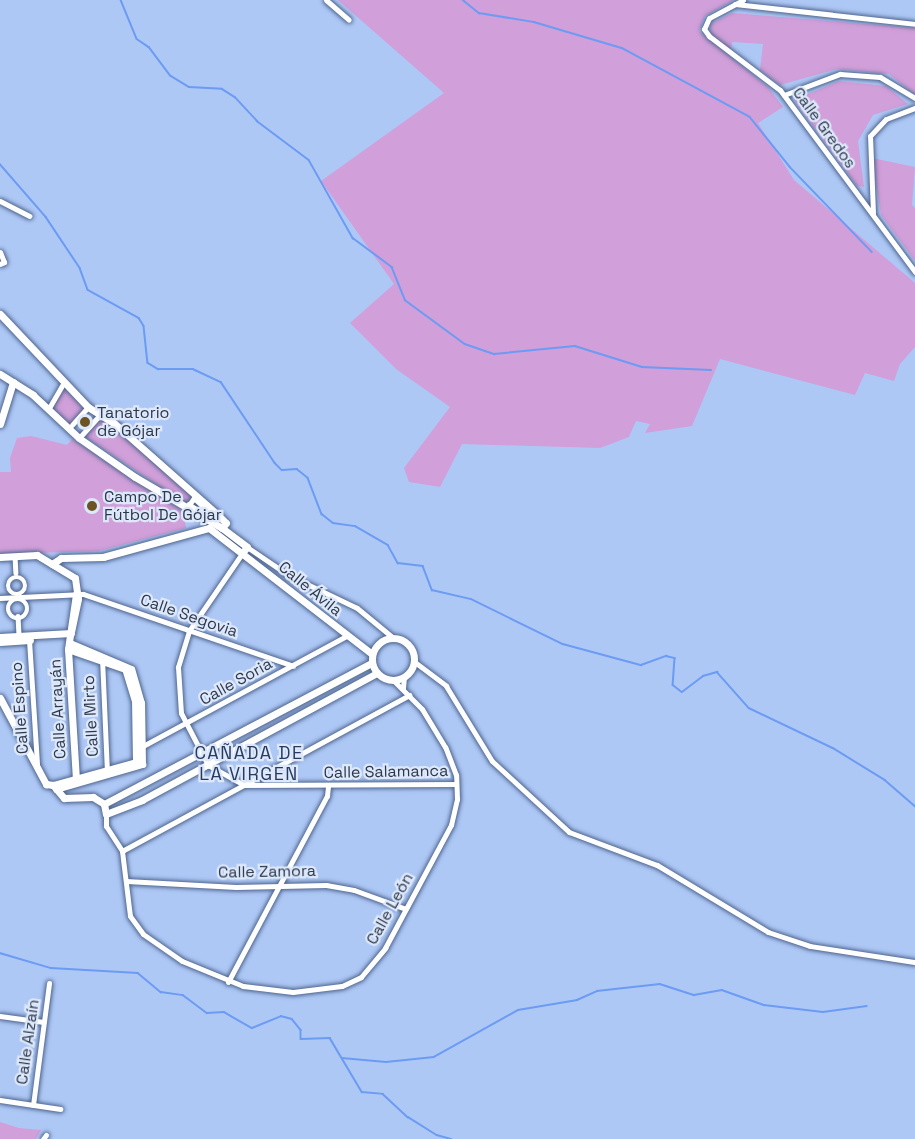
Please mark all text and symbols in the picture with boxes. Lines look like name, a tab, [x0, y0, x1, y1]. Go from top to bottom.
street label: Calle Gredos	[788, 84, 860, 172]
place label: Tanatorio de Gójar	[97, 403, 170, 441]
marker: Tanatorio de Gójar	[78, 415, 92, 429]
place label: Campo De Fútbol De Gójar	[104, 487, 222, 525]
marker: Campo De Fútbol De Gójar	[85, 499, 99, 513]
street label: Calle Ávila	[274, 558, 346, 620]
street label: Calle Segovia	[138, 590, 240, 642]
street label: Calle Soria	[196, 654, 276, 710]
street label: Calle Arrayán	[46, 658, 70, 760]
street label: Calle Espino	[7, 661, 33, 755]
street label: Calle Mirto	[79, 675, 103, 757]
district label: CAÑADA DE LA VIRGEN	[194, 743, 304, 786]
street label: Calle Salamanca	[324, 761, 448, 783]
street label: Calle Zamora	[218, 862, 316, 882]
street label: Calle León	[363, 870, 417, 948]
street label: Calle Alzaín	[13, 998, 43, 1086]

